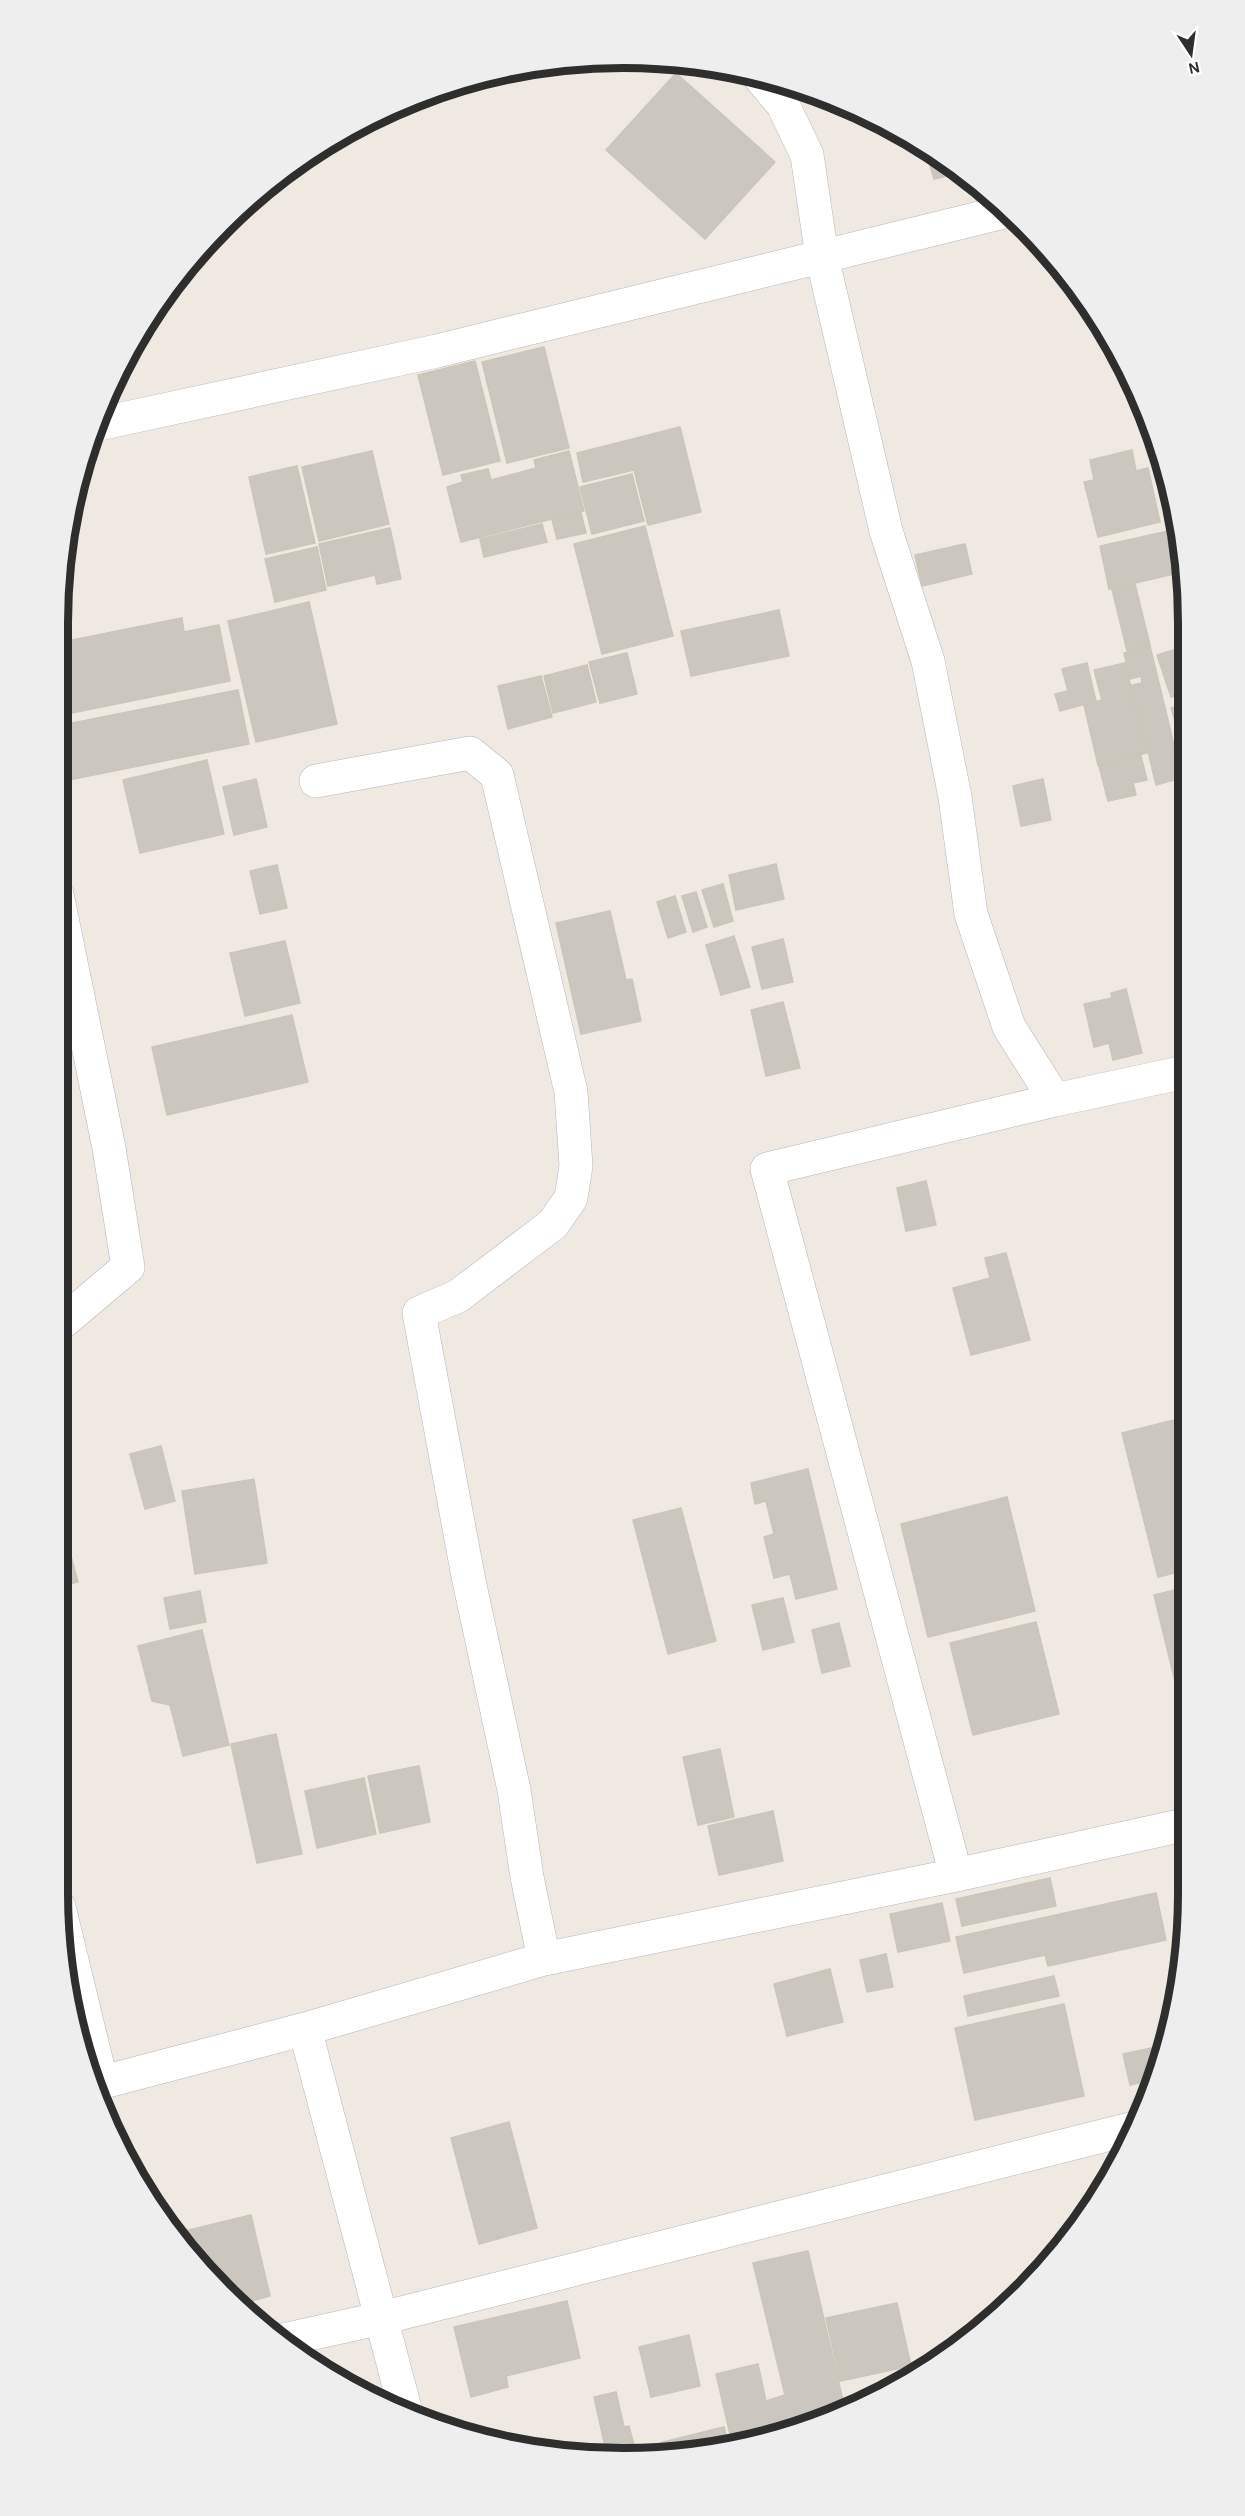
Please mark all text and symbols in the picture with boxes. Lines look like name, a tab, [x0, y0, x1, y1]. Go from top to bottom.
north arrow	[1161, 24, 1221, 84]
text: N	[1187, 58, 1202, 79]

